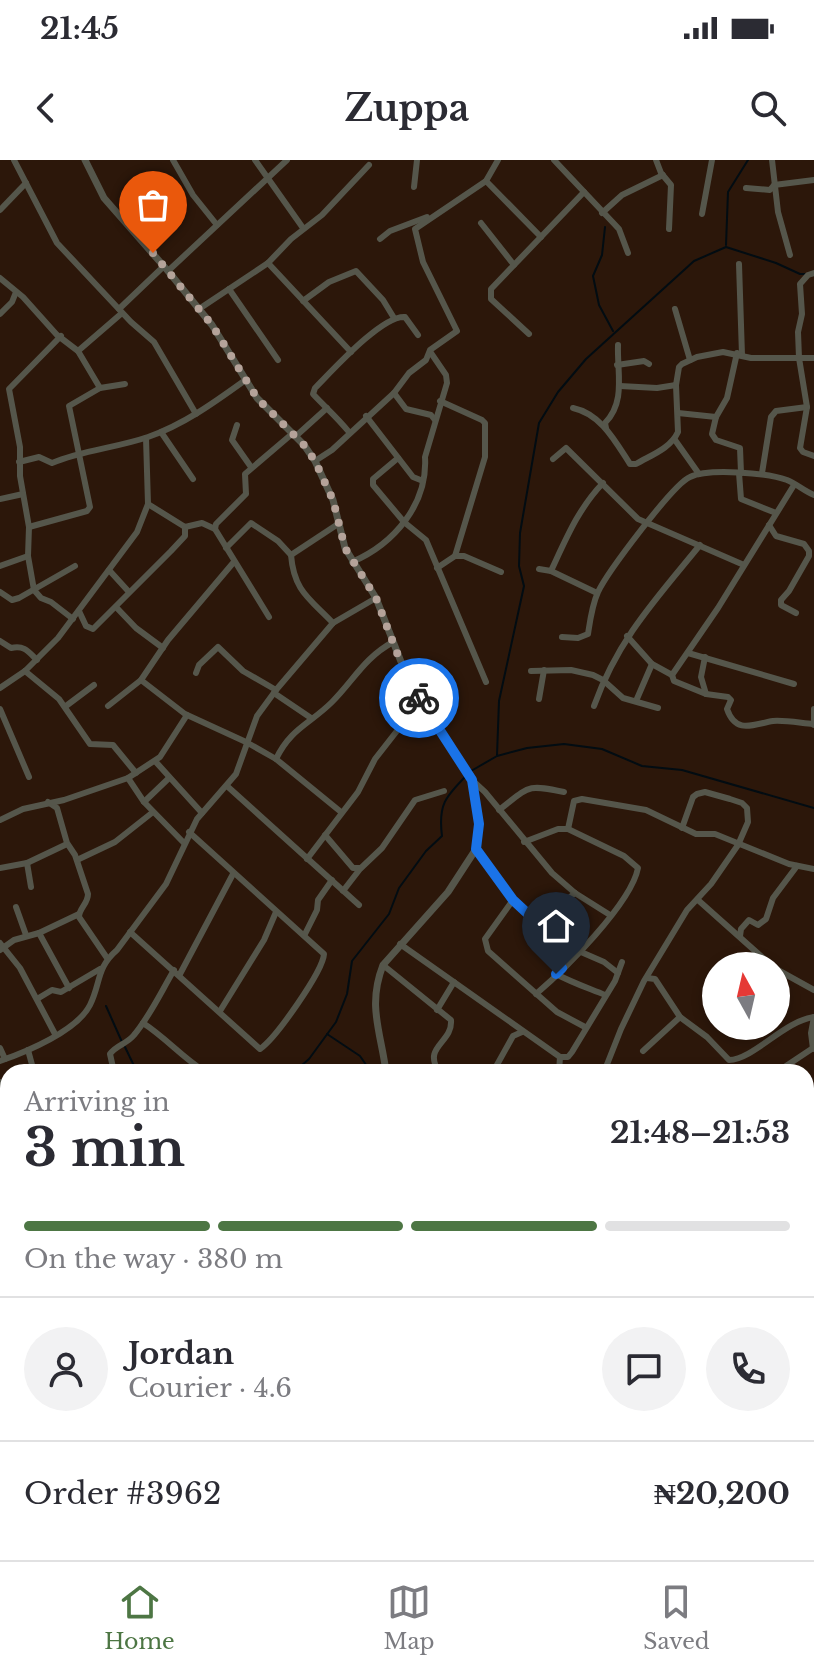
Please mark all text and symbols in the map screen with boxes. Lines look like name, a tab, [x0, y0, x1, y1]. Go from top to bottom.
text: 21:45	[40, 10, 119, 47]
icon: back	[24, 86, 68, 130]
text: Zuppa	[345, 86, 469, 131]
icon: search	[746, 86, 790, 130]
pin	[119, 171, 187, 253]
icon: bag	[131, 183, 175, 227]
courier	[379, 658, 459, 738]
icon: bike	[397, 676, 441, 720]
pin	[522, 892, 590, 974]
icon: home	[534, 904, 578, 948]
north arrow	[702, 952, 790, 1040]
map controls	[702, 952, 790, 1040]
text: Arriving in	[24, 1086, 170, 1118]
text: 21:48–21:53	[610, 1114, 790, 1151]
text: 3 min	[24, 1116, 185, 1180]
text: On the way · 380 m	[24, 1243, 283, 1275]
button: person	[24, 1327, 108, 1411]
button: chat	[602, 1327, 686, 1411]
button: phone	[706, 1327, 790, 1411]
text: Jordan	[128, 1335, 234, 1372]
text: Courier · 4.6	[128, 1372, 292, 1404]
text: Order #3962	[24, 1475, 222, 1512]
text: ₦20,200	[654, 1475, 790, 1512]
tab: Home	[104, 1580, 175, 1655]
tab: Map	[383, 1580, 435, 1655]
tab: Saved	[643, 1580, 710, 1655]

